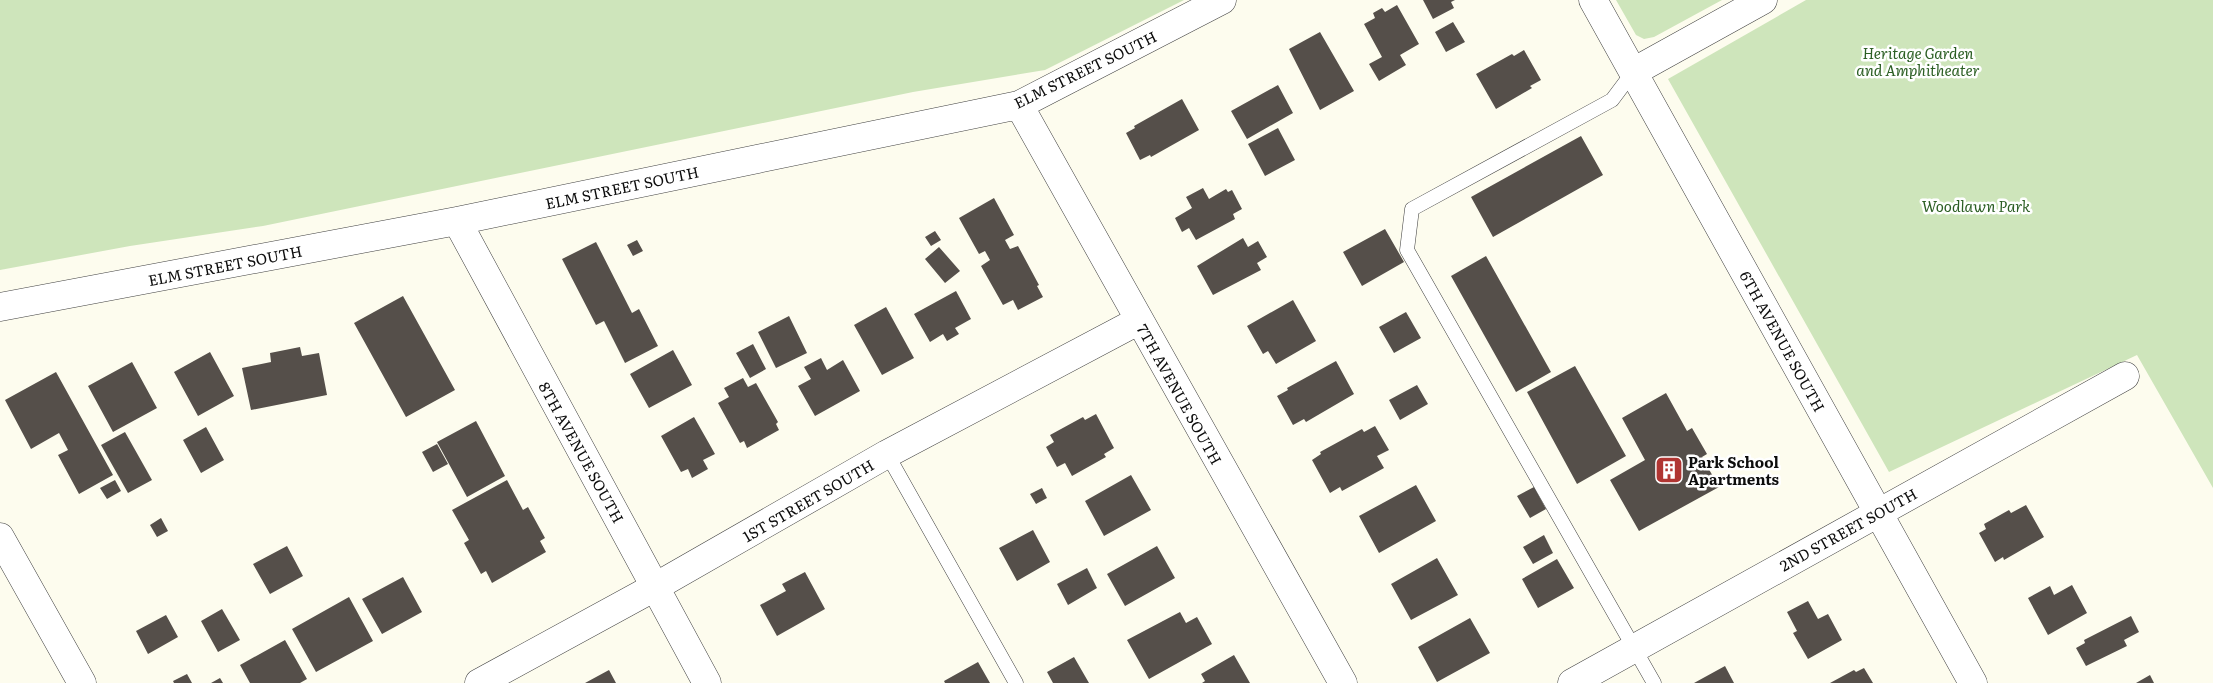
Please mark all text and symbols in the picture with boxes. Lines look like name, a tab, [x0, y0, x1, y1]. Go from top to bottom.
street label: ELM STREET SOUTH	[1010, 24, 1160, 114]
park label: Heritage Garden and Amphitheater	[1856, 41, 1980, 81]
street label: ELM STREET SOUTH	[543, 159, 701, 215]
park label: Woodlawn Park	[1922, 194, 2031, 217]
street label: ELM STREET SOUTH	[146, 239, 304, 291]
street label: 6TH AVENUE SOUTH	[1735, 266, 1831, 416]
street label: 7TH AVENUE SOUTH	[1132, 319, 1228, 469]
street label: 8TH AVENUE SOUTH	[534, 377, 630, 527]
place label: Park School Apartments	[1688, 450, 1780, 490]
street label: 1ST STREET SOUTH	[738, 453, 878, 547]
building icon: Park School Apartments	[1654, 455, 1684, 485]
street label: 2ND STREET SOUTH	[1775, 482, 1921, 576]

